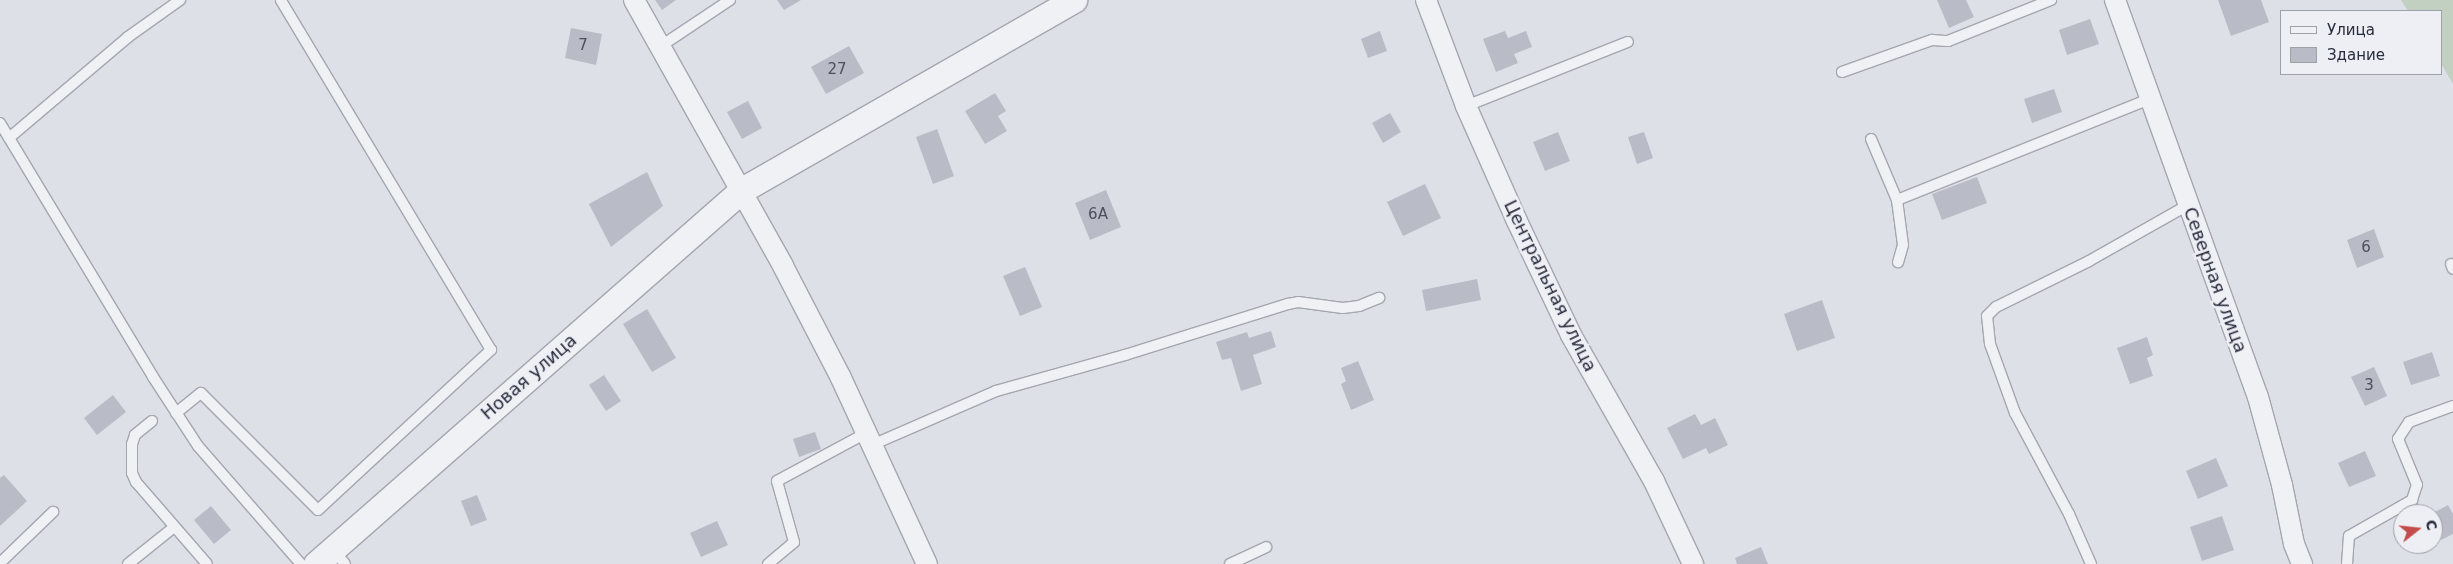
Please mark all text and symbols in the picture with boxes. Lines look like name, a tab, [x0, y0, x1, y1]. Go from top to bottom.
legend	[2280, 10, 2443, 75]
text: Улица	[2327, 21, 2375, 39]
house number: 7	[578, 37, 588, 55]
text: Здание	[2327, 46, 2385, 64]
house number: 27	[827, 61, 847, 79]
street label: Центральная улица	[1499, 197, 1601, 375]
street label: Северная улица	[2179, 204, 2251, 356]
house number: 6А	[1088, 206, 1108, 224]
house number: 6	[2361, 239, 2371, 257]
street label: Новая улица	[477, 330, 581, 424]
house number: 3	[2364, 377, 2374, 395]
north arrow	[2393, 504, 2443, 554]
text: С	[2422, 518, 2441, 532]

